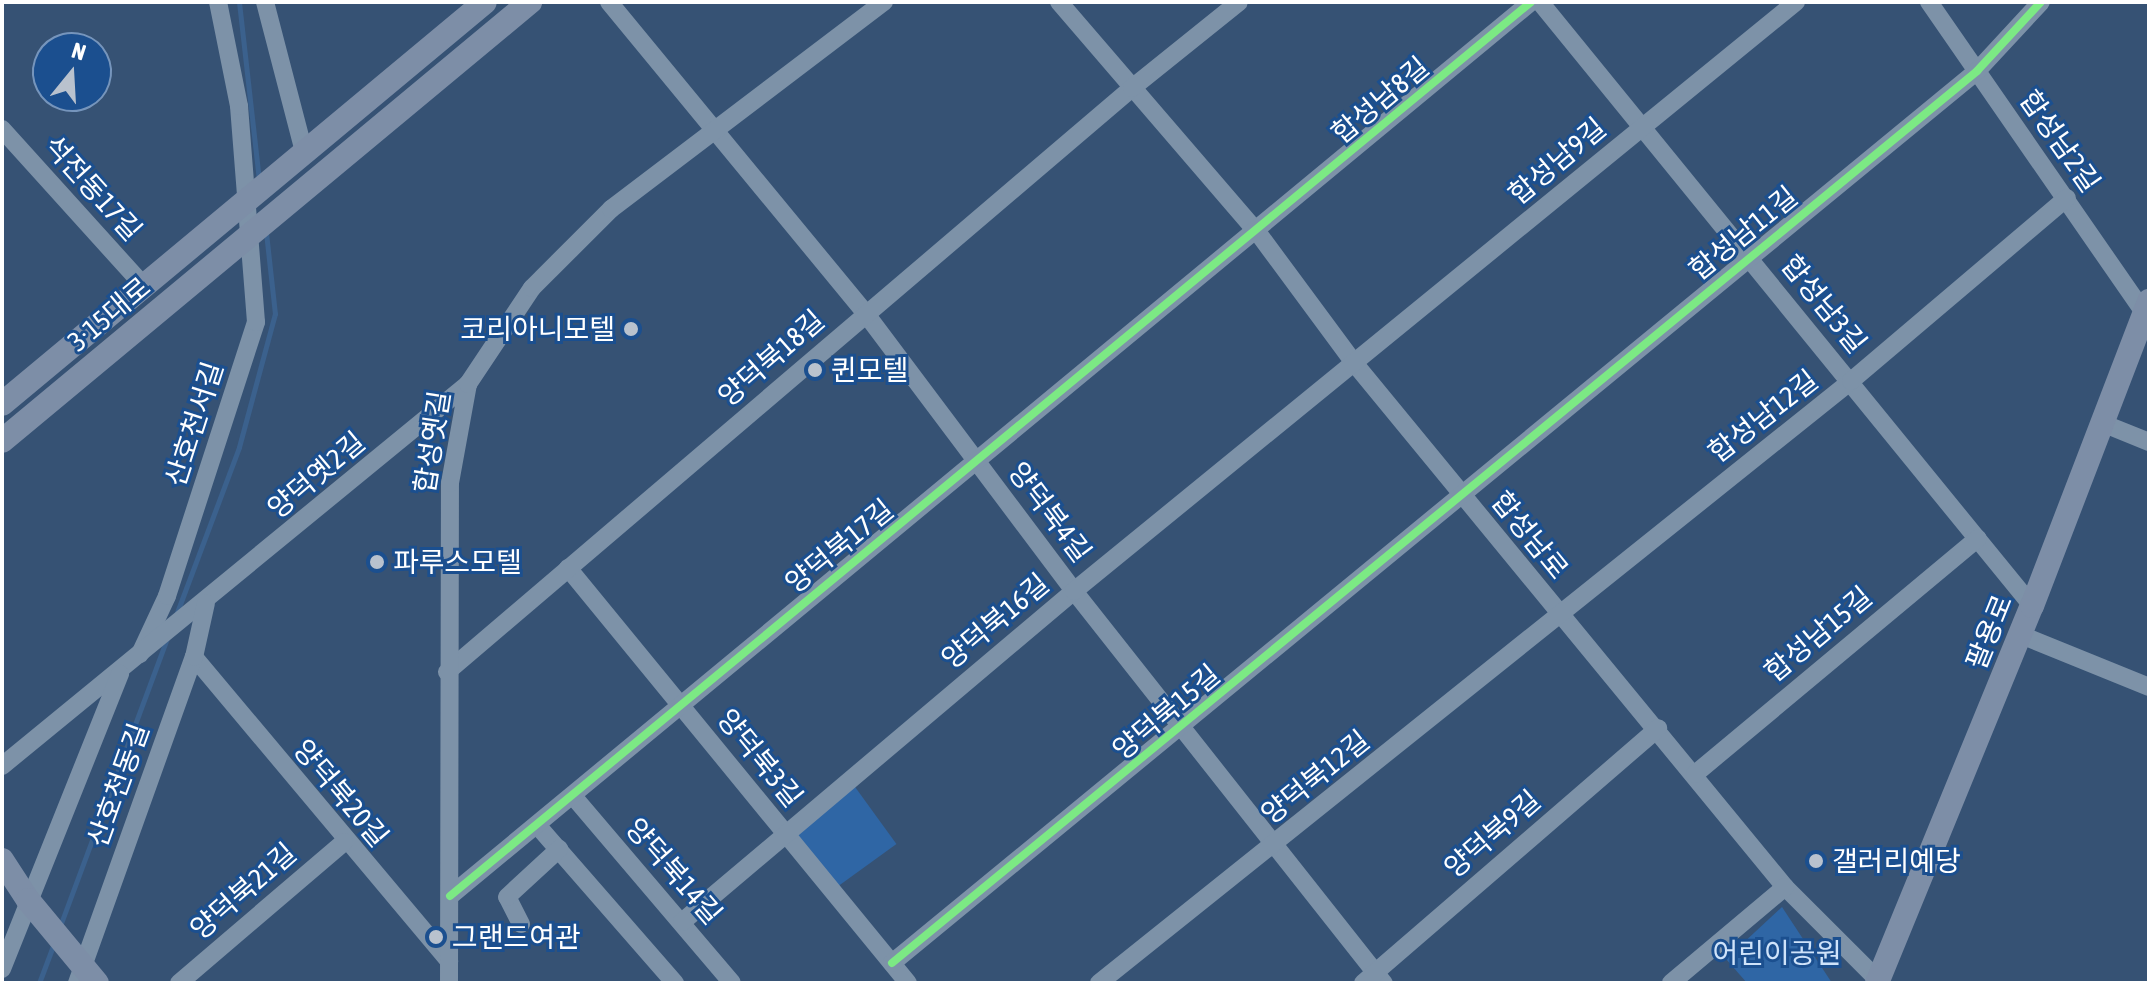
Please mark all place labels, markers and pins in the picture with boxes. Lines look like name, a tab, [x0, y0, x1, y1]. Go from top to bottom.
place label: 코리아니모텔	[460, 312, 615, 346]
marker: 코리아니모텔	[622, 320, 640, 338]
place label: 퀸모텔	[831, 353, 908, 387]
marker: 퀸모텔	[806, 361, 824, 379]
place label: 파루스모텔	[393, 545, 522, 579]
marker: 파루스모텔	[368, 553, 386, 571]
place label: 갤러리예당	[1832, 844, 1961, 878]
marker: 갤러리예당	[1807, 852, 1825, 870]
place label: 그랜드여관	[452, 920, 581, 954]
marker: 그랜드여관	[427, 928, 445, 946]

